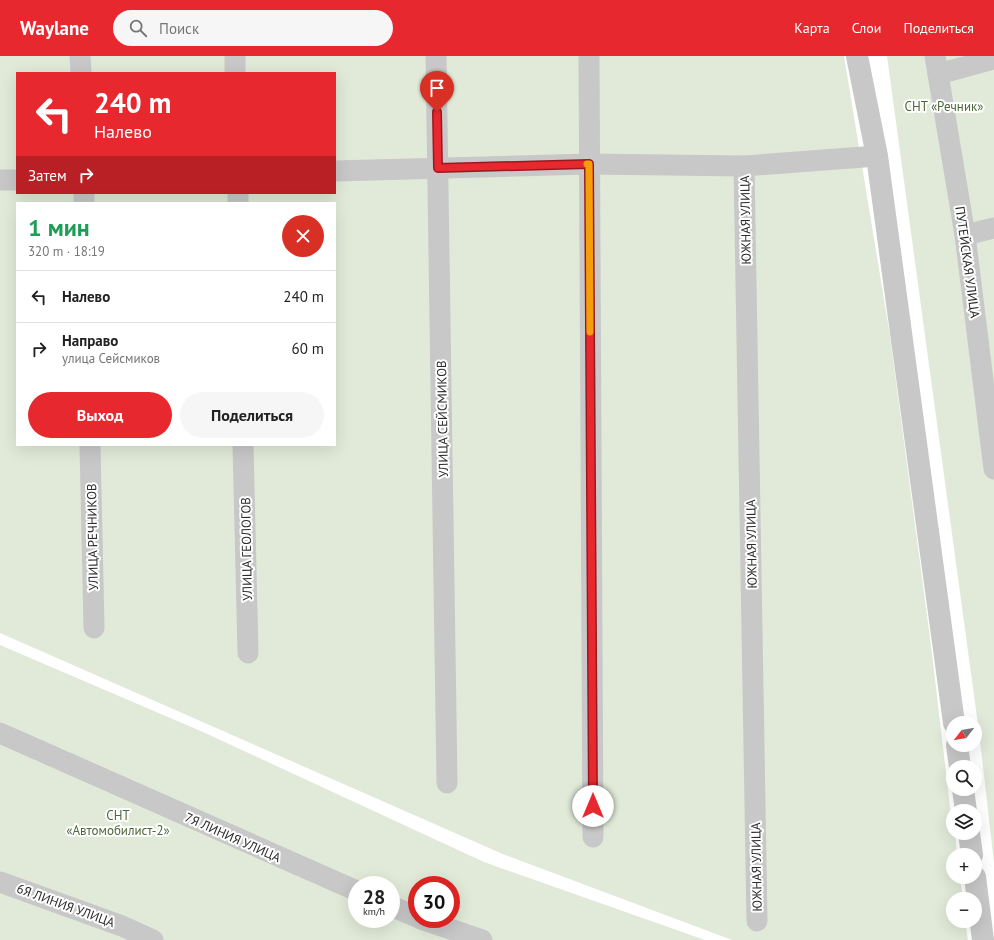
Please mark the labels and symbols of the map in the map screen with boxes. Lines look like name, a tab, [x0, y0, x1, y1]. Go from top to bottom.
pin	[420, 71, 454, 112]
park label: СНТ «Речник»	[905, 98, 983, 115]
street label: ЮЖНАЯ УЛИЦА	[736, 175, 755, 265]
street label: ПУТЕЙСКАЯ УЛИЦА	[951, 205, 984, 319]
street label: УЛИЦА СЕЙСМИКОВ	[433, 360, 452, 478]
street label: УЛИЦА РЕЧНИКОВ	[83, 483, 102, 591]
street label: УЛИЦА ГЕОЛОГОВ	[237, 497, 256, 601]
street label: ЮЖНАЯ УЛИЦА	[742, 499, 761, 589]
north arrow	[946, 716, 982, 752]
position arrow	[572, 785, 614, 827]
park label: СНТ «Автомобилист-2»	[66, 807, 170, 839]
street label: 7Я ЛИНИЯ УЛИЦА	[182, 809, 284, 866]
street label: ЮЖНАЯ УЛИЦА	[747, 822, 766, 912]
speed limit sign: 30	[408, 876, 460, 928]
street label: 6Я ЛИНИЯ УЛИЦА	[14, 880, 118, 931]

